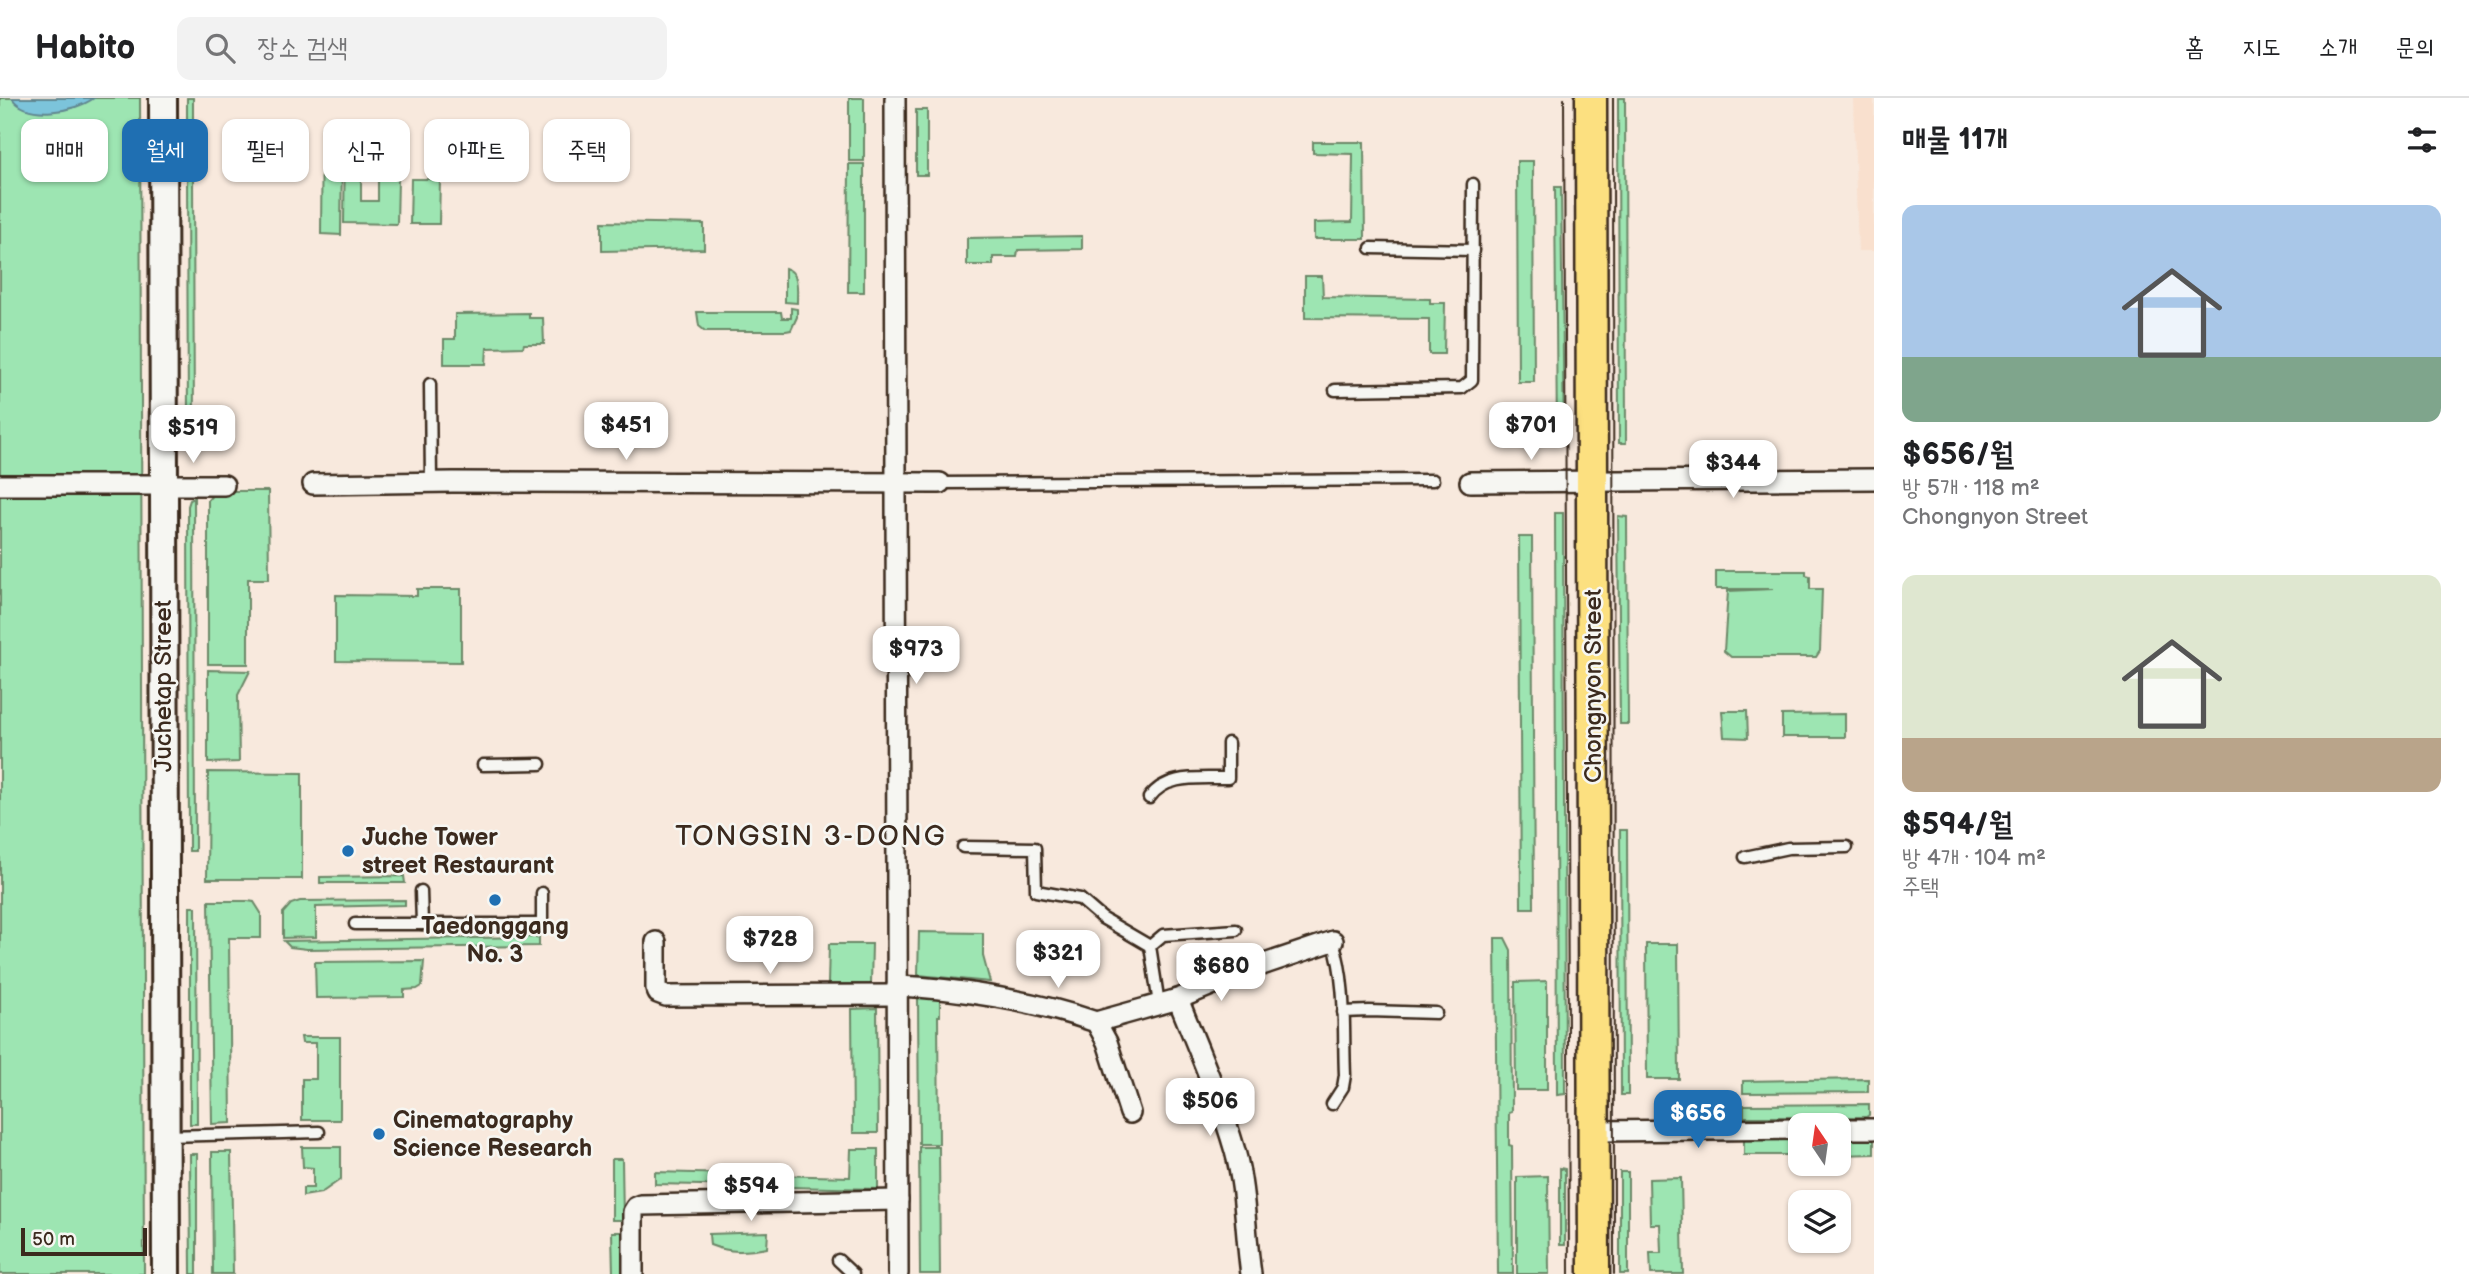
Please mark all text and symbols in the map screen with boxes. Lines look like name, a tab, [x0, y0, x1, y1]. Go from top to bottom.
search box	[177, 17, 667, 80]
text: Habito	[35, 28, 135, 68]
icon: search	[201, 29, 239, 67]
text: 장소 검색	[257, 33, 348, 64]
text: 홈	[2185, 33, 2204, 62]
text: 지도	[2242, 33, 2281, 62]
text: 소개	[2319, 33, 2357, 62]
text: 문의	[2395, 33, 2434, 62]
chip: 매매	[21, 119, 108, 182]
chip: 월세	[122, 119, 208, 182]
chip: 필터	[222, 119, 309, 182]
chip: 신규	[323, 119, 410, 182]
chip: 아파트	[424, 119, 529, 182]
chip: 주택	[543, 119, 630, 182]
icon: filters	[2403, 121, 2441, 159]
text: 매물 11개	[1902, 122, 2008, 158]
icon: home	[2109, 250, 2235, 376]
pin: $451	[585, 402, 667, 462]
pin: $701	[1490, 402, 1572, 462]
pin: $519	[152, 406, 234, 465]
text: $451	[600, 411, 652, 439]
text: $701	[1505, 411, 1557, 439]
text: $519	[167, 414, 219, 442]
text: $656/월	[1902, 437, 2014, 473]
pin: $344	[1692, 440, 1774, 500]
text: $344	[1705, 449, 1761, 477]
text: 방 5개 · 118 m²	[1902, 474, 2040, 502]
text: Chongnyon Street	[1902, 503, 2088, 531]
street label: Chongnyon Street	[1579, 588, 1608, 783]
street label: Juchetap Street	[149, 599, 178, 772]
icon: home	[2109, 621, 2235, 747]
pin: $973	[875, 626, 957, 686]
text: $973	[889, 635, 943, 663]
text: $594/월	[1902, 807, 2013, 843]
district label: TONGSIN 3-DONG	[675, 820, 947, 853]
place label: Juche Tower street Restaurant	[362, 823, 554, 880]
marker: Juche Tower street Restaurant	[340, 843, 356, 859]
text: 방 4개 · 104 m²	[1902, 844, 2046, 872]
text: 주택	[1902, 873, 1939, 901]
marker: Taedonggang No. 3	[487, 892, 503, 908]
place label: Taedonggang No. 3	[421, 912, 569, 969]
pin: $728	[729, 916, 811, 976]
text: $728	[742, 925, 798, 953]
pin: $321	[1017, 930, 1099, 990]
text: $321	[1032, 939, 1084, 967]
pin: $680	[1180, 944, 1262, 1003]
text: $680	[1192, 952, 1250, 980]
pin: $506	[1169, 1079, 1251, 1138]
text: $506	[1182, 1087, 1238, 1115]
pin: $656	[1657, 1090, 1739, 1150]
text: $656	[1670, 1099, 1726, 1127]
place label: Cinematography Science Research	[393, 1106, 592, 1163]
north arrow	[1788, 1113, 1852, 1176]
map controls	[1788, 1113, 1851, 1253]
marker: Cinematography Science Research	[371, 1126, 387, 1142]
pin: $594	[710, 1164, 792, 1223]
text: $594	[723, 1172, 779, 1200]
button: layers	[1788, 1190, 1851, 1253]
scale bar	[21, 1225, 147, 1257]
text: 50 m	[32, 1228, 75, 1251]

